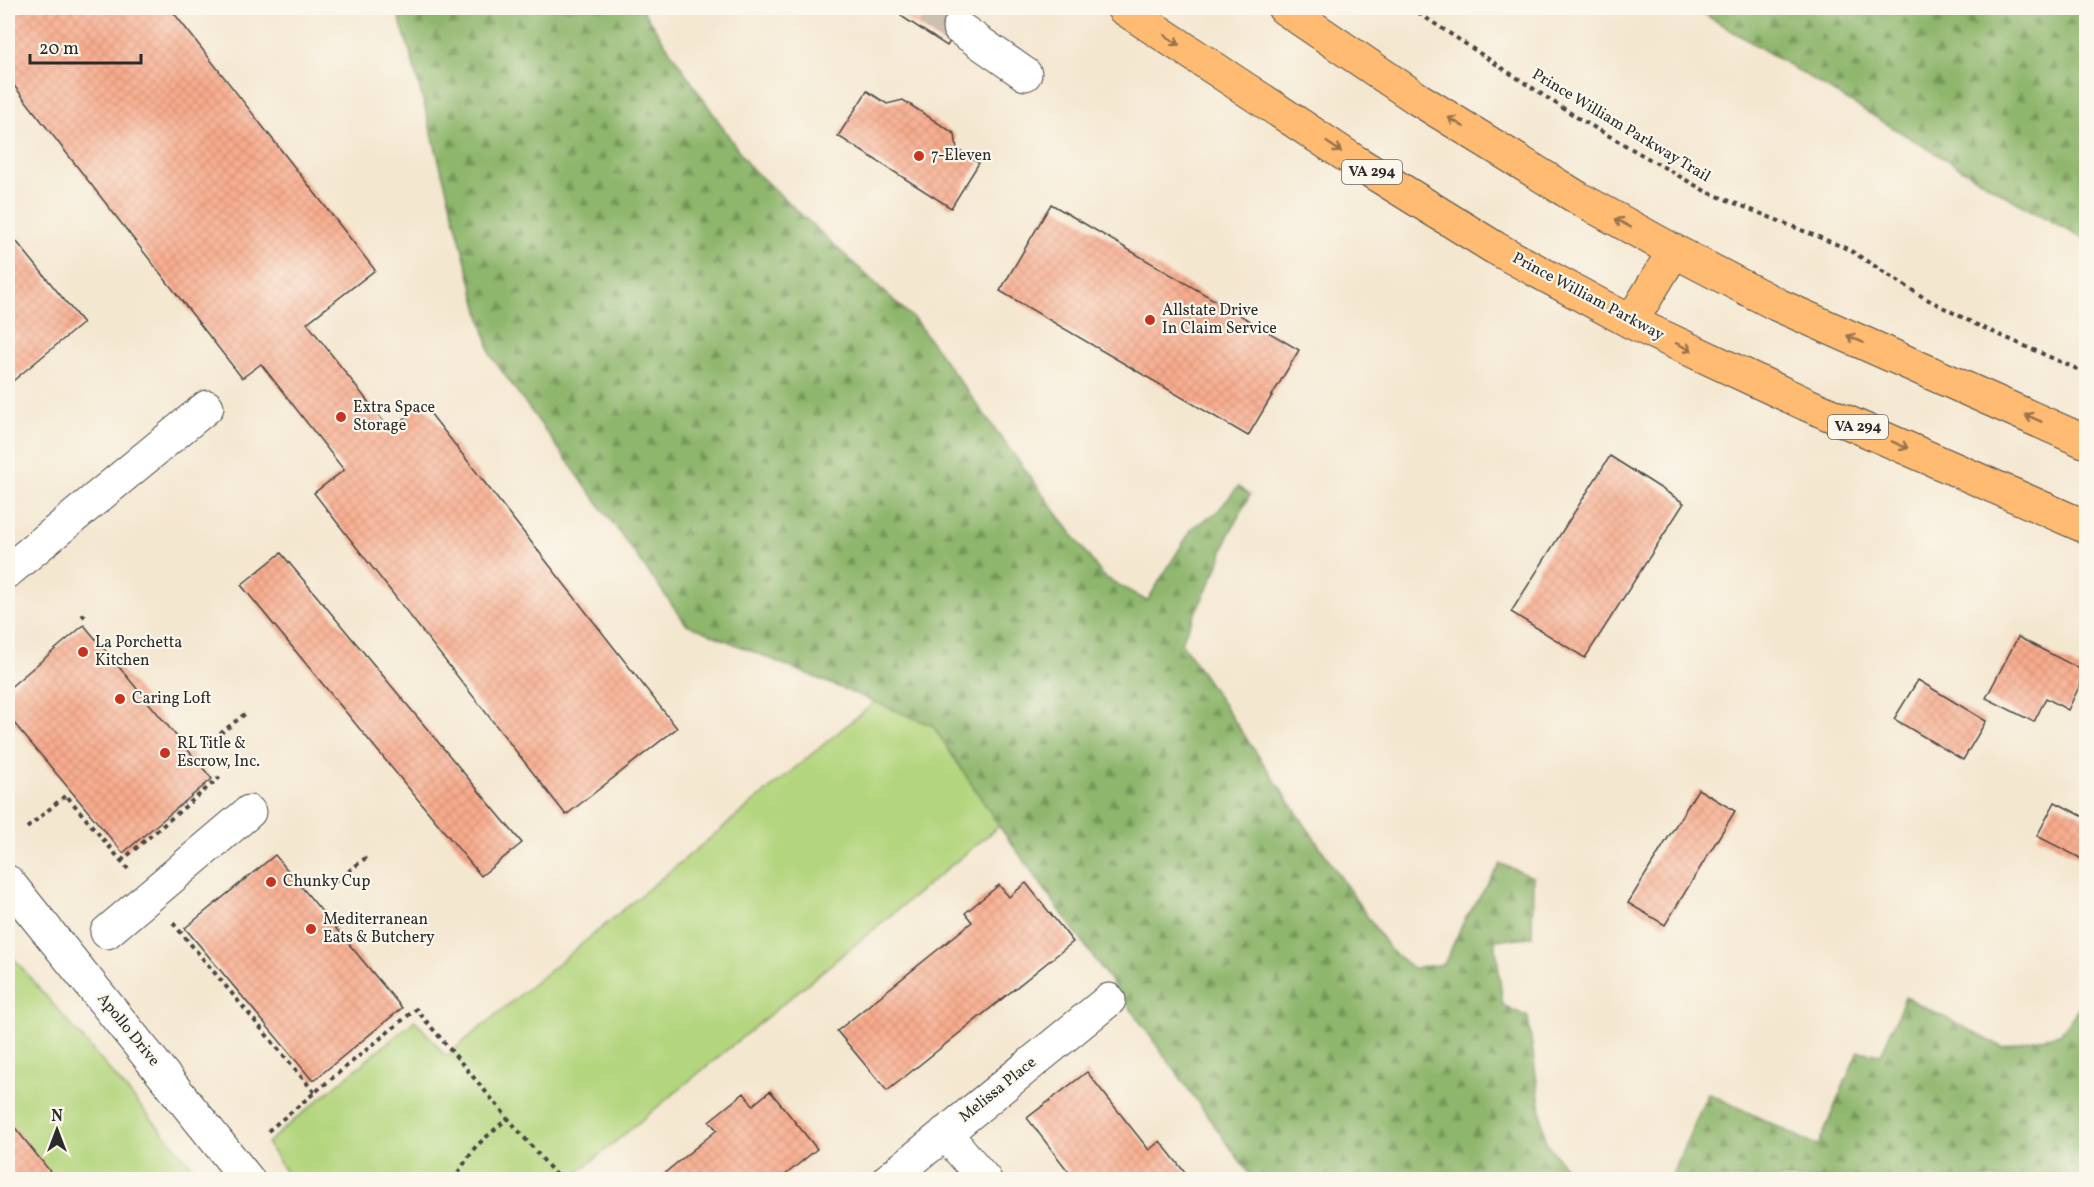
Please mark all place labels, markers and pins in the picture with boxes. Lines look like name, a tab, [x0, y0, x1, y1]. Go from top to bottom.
place label: 7-Eleven	[931, 145, 992, 167]
marker: 7-Eleven	[912, 149, 926, 163]
place label: Allstate Drive In Claim Service	[1162, 300, 1277, 340]
marker: Allstate Drive In Claim Service	[1143, 313, 1157, 327]
place label: Extra Space Storage	[353, 397, 435, 437]
marker: Extra Space Storage	[334, 410, 348, 424]
place label: La Porchetta Kitchen	[95, 632, 182, 672]
marker: La Porchetta Kitchen	[76, 645, 90, 659]
place label: Caring Loft	[132, 688, 211, 710]
marker: Caring Loft	[113, 692, 127, 706]
place label: RL Title & Escrow, Inc.	[177, 733, 260, 773]
marker: RL Title & Escrow, Inc.	[158, 746, 172, 760]
place label: Chunky Cup	[283, 871, 370, 893]
marker: Chunky Cup	[264, 875, 278, 889]
place label: Mediterranean Eats & Butchery	[323, 909, 435, 949]
marker: Mediterranean Eats & Butchery	[304, 922, 318, 936]

